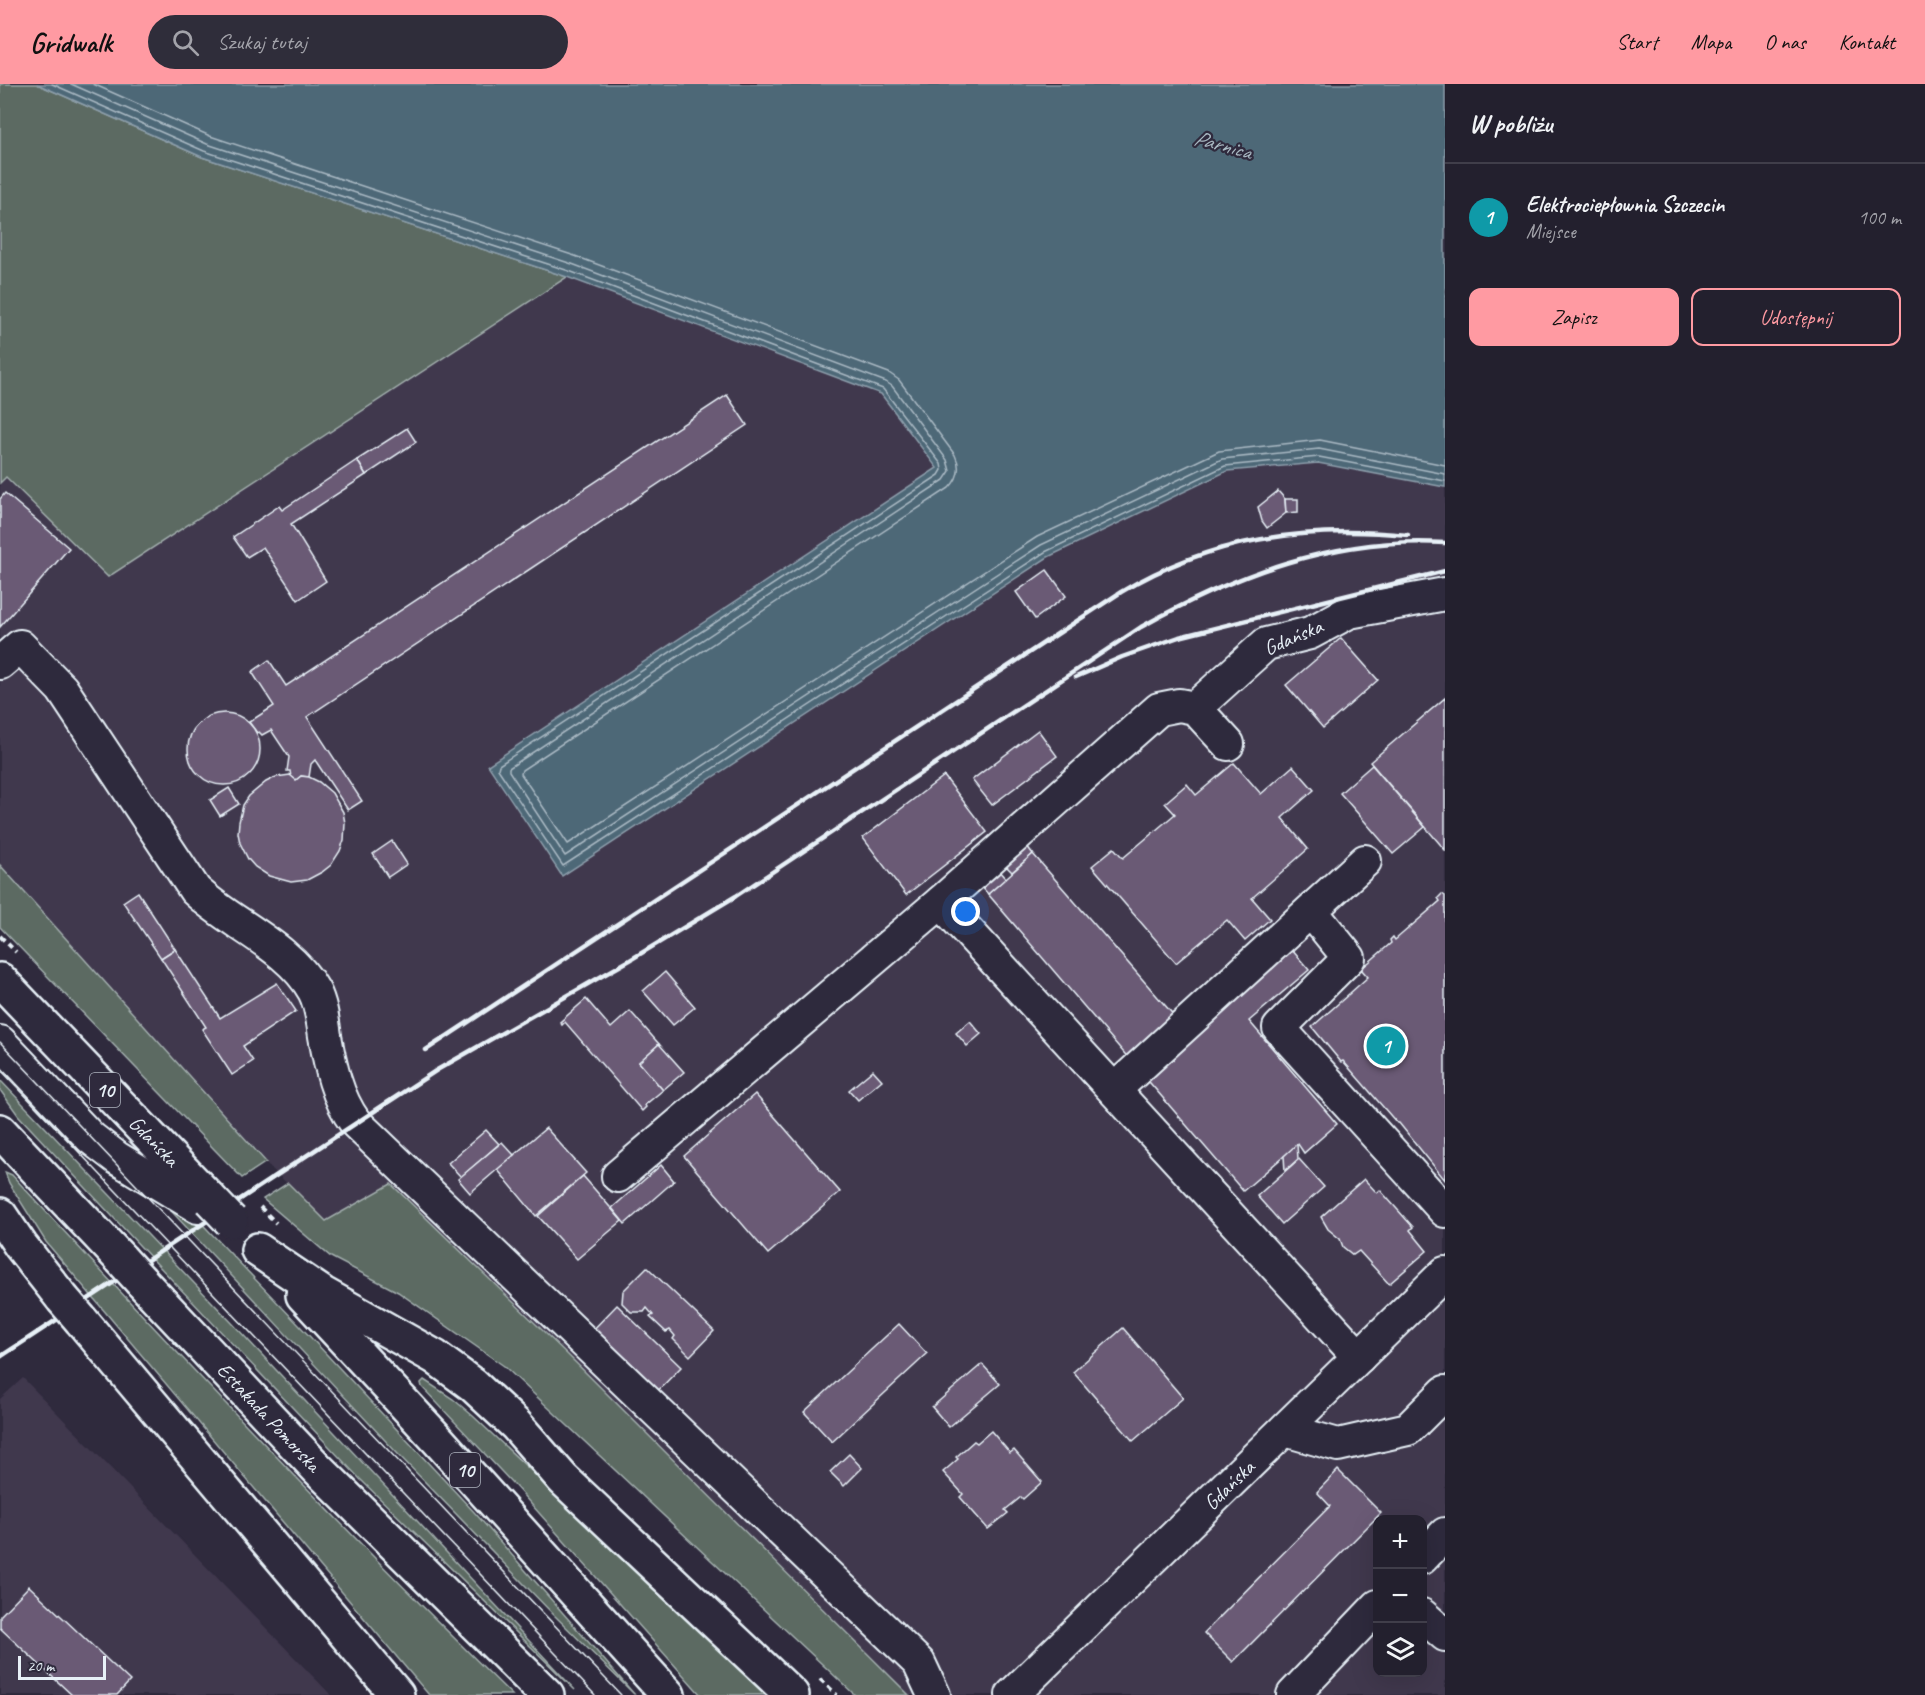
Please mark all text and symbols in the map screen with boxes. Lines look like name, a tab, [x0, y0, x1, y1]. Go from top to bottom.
search box	[148, 15, 568, 69]
text: Gridwalk	[30, 25, 112, 60]
icon: search	[169, 26, 202, 59]
text: Szukaj tutaj	[217, 28, 307, 56]
text: Start	[1617, 29, 1658, 55]
text: Mapa	[1691, 29, 1731, 55]
text: O nas	[1764, 29, 1806, 55]
text: Kontakt	[1839, 29, 1895, 55]
text: W pobliżu	[1469, 107, 1552, 140]
water label: Parnica	[1191, 124, 1257, 167]
text: Elektrociepłownia Szczecin	[1526, 191, 1724, 219]
text: 1	[1484, 205, 1493, 230]
text: 100 m	[1858, 205, 1901, 230]
text: Miejsce	[1526, 219, 1576, 244]
button: Zapisz	[1469, 288, 1679, 346]
button: Udostępnij	[1691, 288, 1901, 346]
street label: Gdańska	[1260, 612, 1328, 661]
your location	[951, 897, 980, 926]
pin: 1	[1366, 1024, 1406, 1068]
road number: 10	[90, 1073, 120, 1107]
street label: Gdańska	[123, 1110, 186, 1173]
street label: Estakada Pomorska	[212, 1357, 328, 1479]
road number: 10	[450, 1453, 480, 1487]
street label: Gdańska	[1198, 1453, 1261, 1516]
map controls	[1373, 1515, 1427, 1677]
button: +	[1373, 1515, 1427, 1569]
button: −	[1373, 1569, 1427, 1623]
button: layers	[1373, 1623, 1427, 1677]
scale bar	[18, 1653, 106, 1680]
text: 20 m	[27, 1656, 54, 1676]

